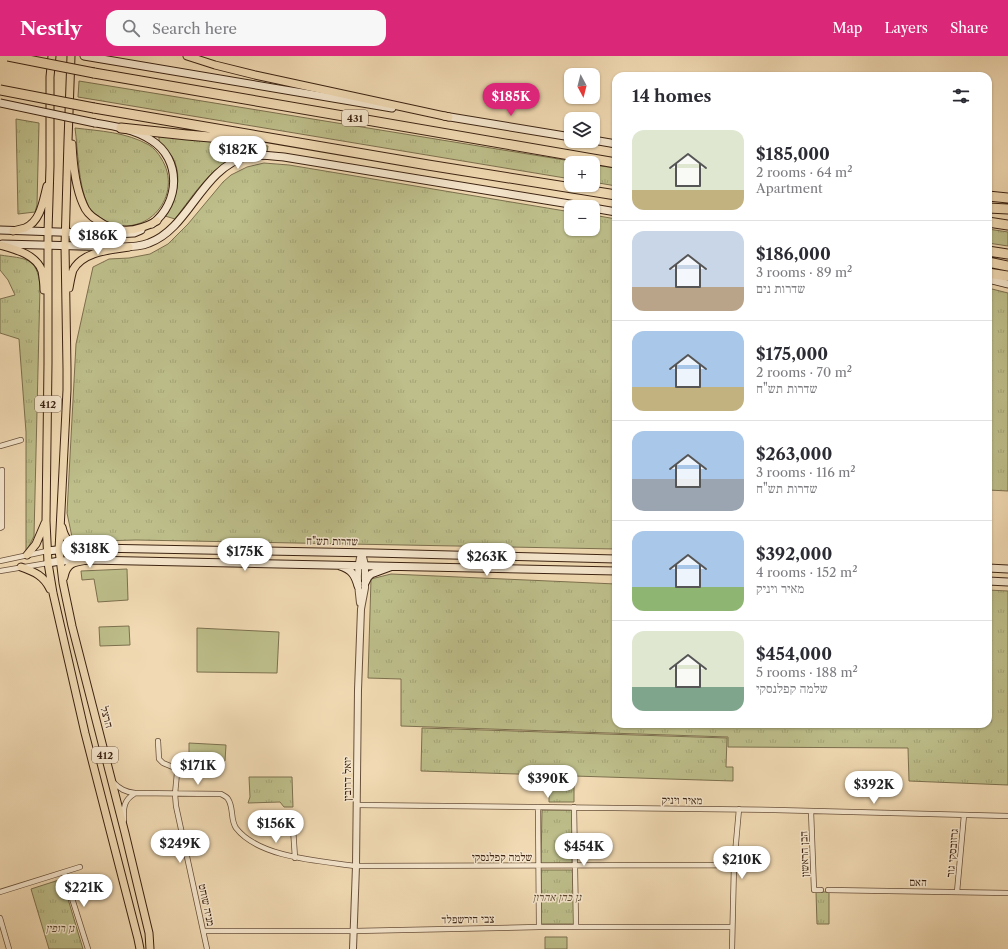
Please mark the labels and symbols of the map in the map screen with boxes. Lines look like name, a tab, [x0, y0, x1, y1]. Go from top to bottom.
north arrow	[564, 68, 600, 104]
pin: $185K	[483, 83, 539, 117]
road number: 431	[342, 110, 368, 126]
pin: $182K	[210, 136, 266, 170]
pin: $186K	[70, 222, 126, 256]
road number: 412	[35, 396, 61, 412]
street label: שדרות תש"ח	[306, 534, 358, 548]
pin: $318K	[62, 535, 118, 569]
pin: $175K	[217, 538, 273, 572]
pin: $263K	[459, 543, 515, 577]
street label: הרצל	[97, 705, 117, 729]
road number: 412	[92, 747, 118, 763]
pin: $171K	[170, 752, 226, 786]
street label: יואל דרובין	[340, 757, 354, 801]
pin: $390K	[520, 765, 576, 799]
pin: $392K	[846, 771, 902, 805]
street label: מאיר ויניק	[661, 793, 703, 807]
pin: $156K	[248, 810, 304, 844]
street label: גרזובסקי גור	[943, 828, 961, 878]
pin: $249K	[152, 830, 208, 864]
street label: הבן הראשון	[796, 831, 812, 877]
pin: $454K	[556, 833, 612, 867]
pin: $210K	[714, 846, 770, 880]
street label: שלמה קפלנסקי	[472, 850, 533, 864]
pin: $221K	[56, 874, 112, 908]
street label: האם	[909, 875, 927, 889]
street label: מניה שוחט	[196, 883, 218, 928]
park label: גן כהן אהרון	[533, 890, 582, 904]
street label: צבי הירשפלד	[441, 912, 495, 926]
park label: גן רופין	[46, 921, 76, 935]

